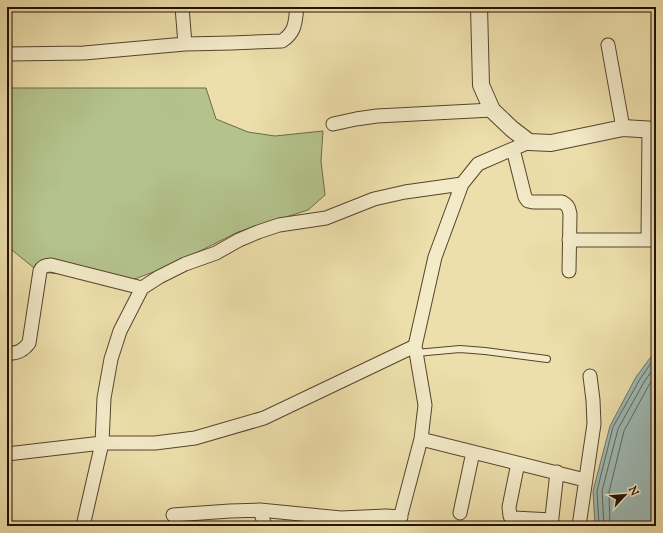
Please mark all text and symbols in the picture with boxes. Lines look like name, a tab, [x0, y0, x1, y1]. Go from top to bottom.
north arrow	[605, 475, 645, 515]
text: N	[624, 483, 642, 499]

